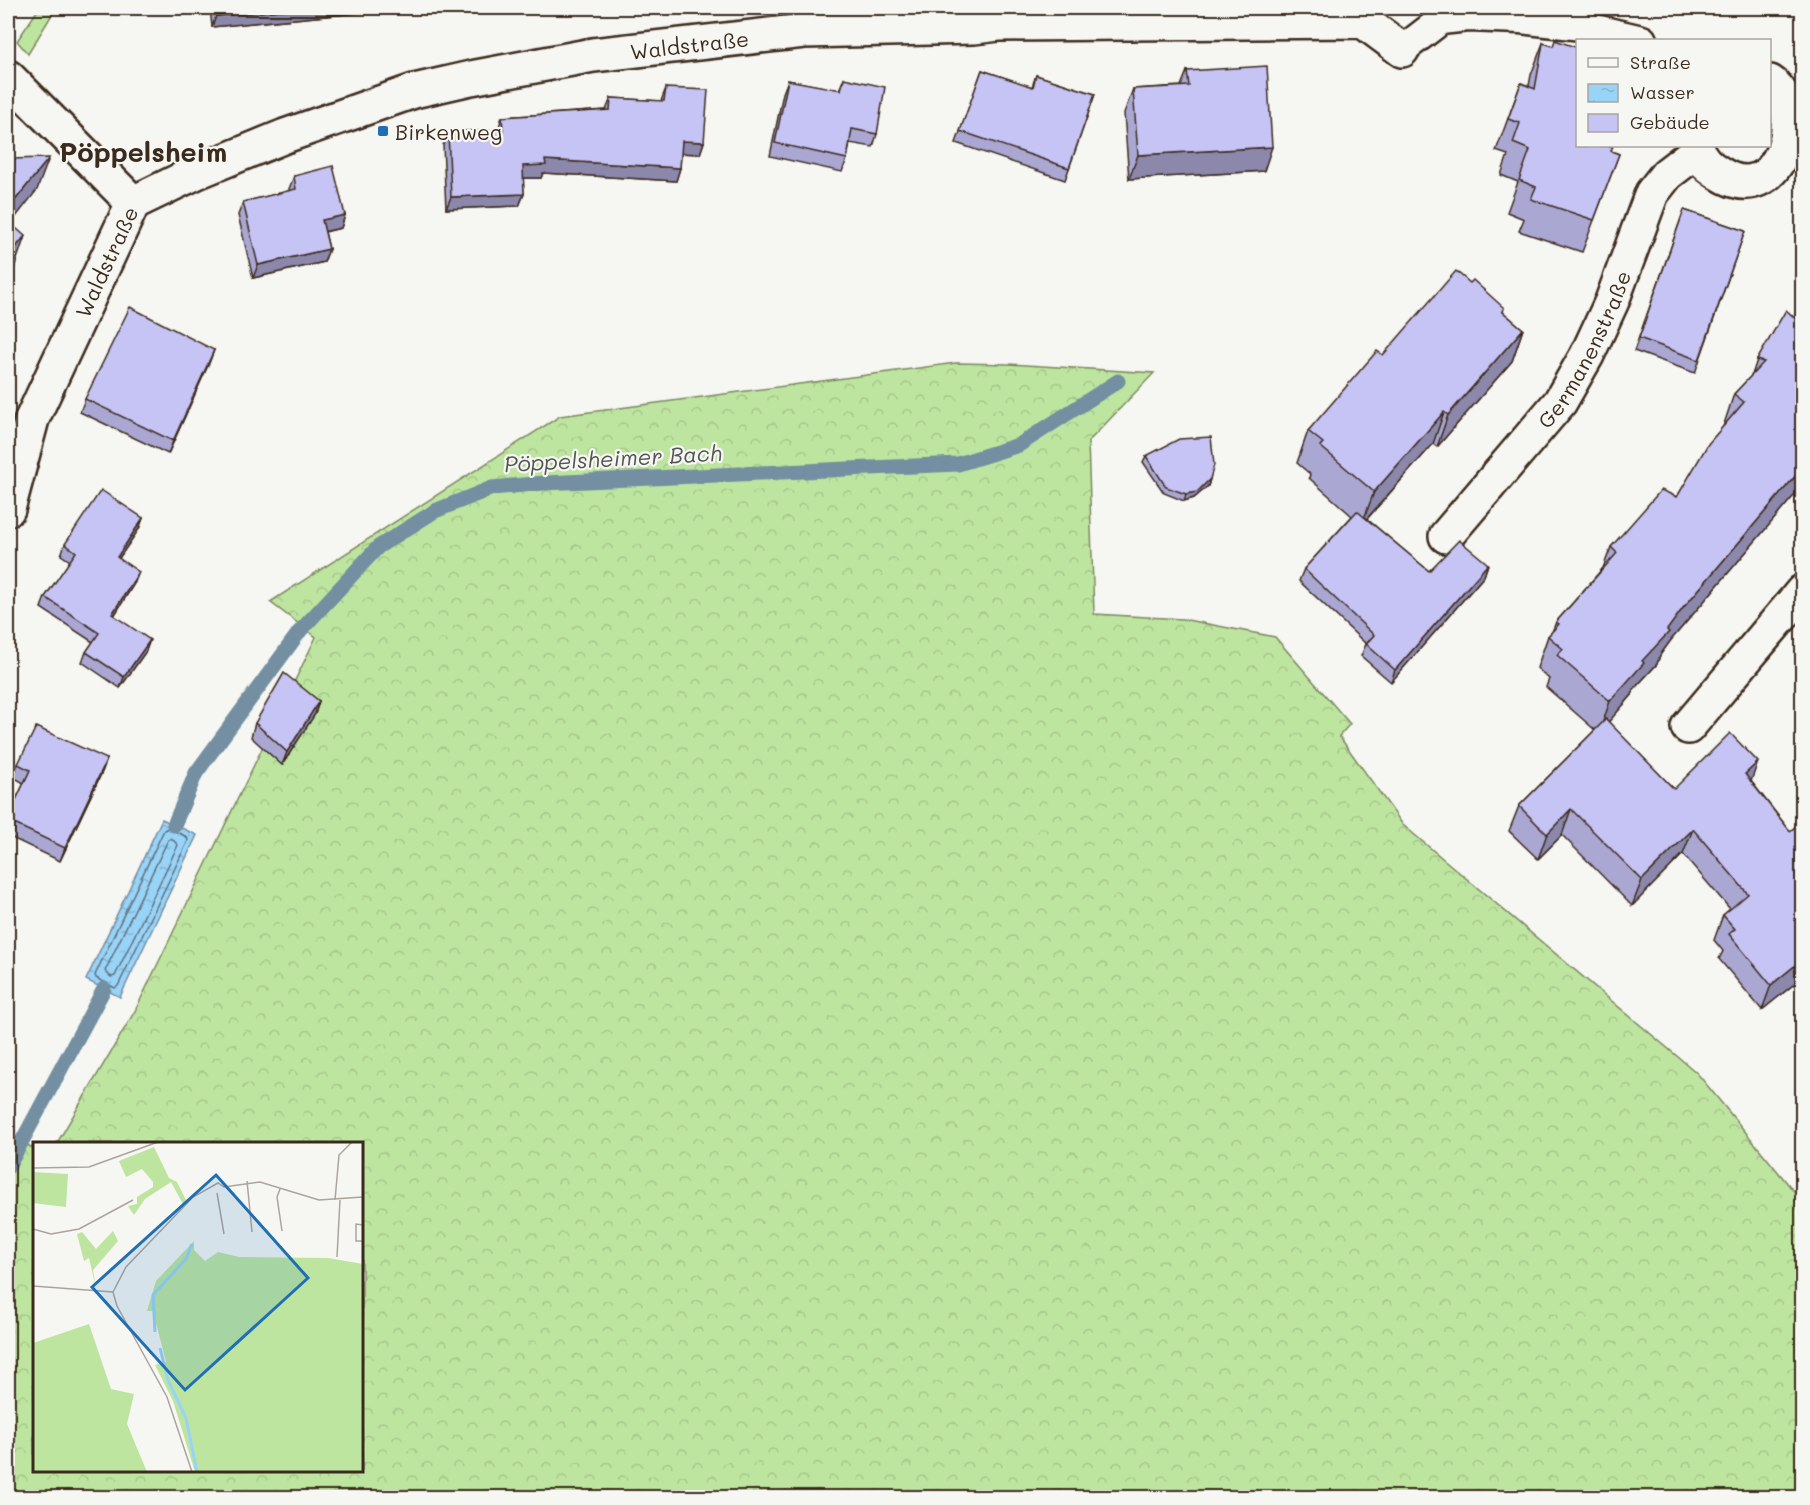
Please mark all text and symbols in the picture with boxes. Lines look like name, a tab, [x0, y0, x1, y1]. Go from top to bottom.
street label: Waldstraße	[628, 24, 750, 64]
legend	[1576, 39, 1771, 147]
text: Straße	[1630, 50, 1691, 74]
text: Wasser	[1630, 80, 1695, 104]
text: Gebäude	[1630, 110, 1710, 134]
place label: Birkenweg	[395, 118, 502, 145]
marker: Birkenweg	[376, 124, 390, 138]
district label: Pöppelsheim	[59, 134, 227, 169]
street label: Waldstraße	[68, 202, 143, 321]
street label: Germanenstraße	[1531, 267, 1636, 433]
water label: Pöppelsheimer Bach	[503, 438, 723, 478]
inset map	[33, 1142, 363, 1472]

